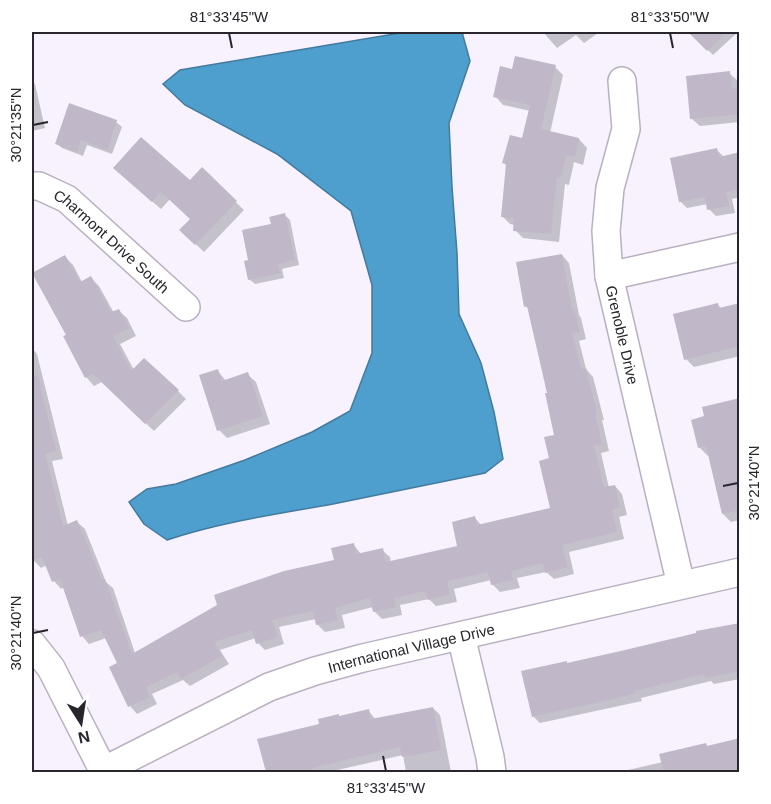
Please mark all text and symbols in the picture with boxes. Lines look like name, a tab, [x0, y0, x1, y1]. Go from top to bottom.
text: 81°33'45"W	[190, 8, 269, 25]
text: 81°33'50"W	[631, 8, 710, 25]
text: 30°21'35"N	[7, 87, 24, 163]
street label: Charmont Drive South	[52, 186, 173, 296]
street label: Grenoble Drive	[603, 284, 642, 386]
text: 30°21'40"N	[745, 445, 762, 521]
text: 30°21'40"N	[7, 595, 24, 671]
street label: International Village Drive	[326, 620, 496, 676]
north arrow	[51, 693, 111, 753]
text: N	[77, 728, 91, 747]
text: 81°33'45"W	[347, 779, 426, 796]

